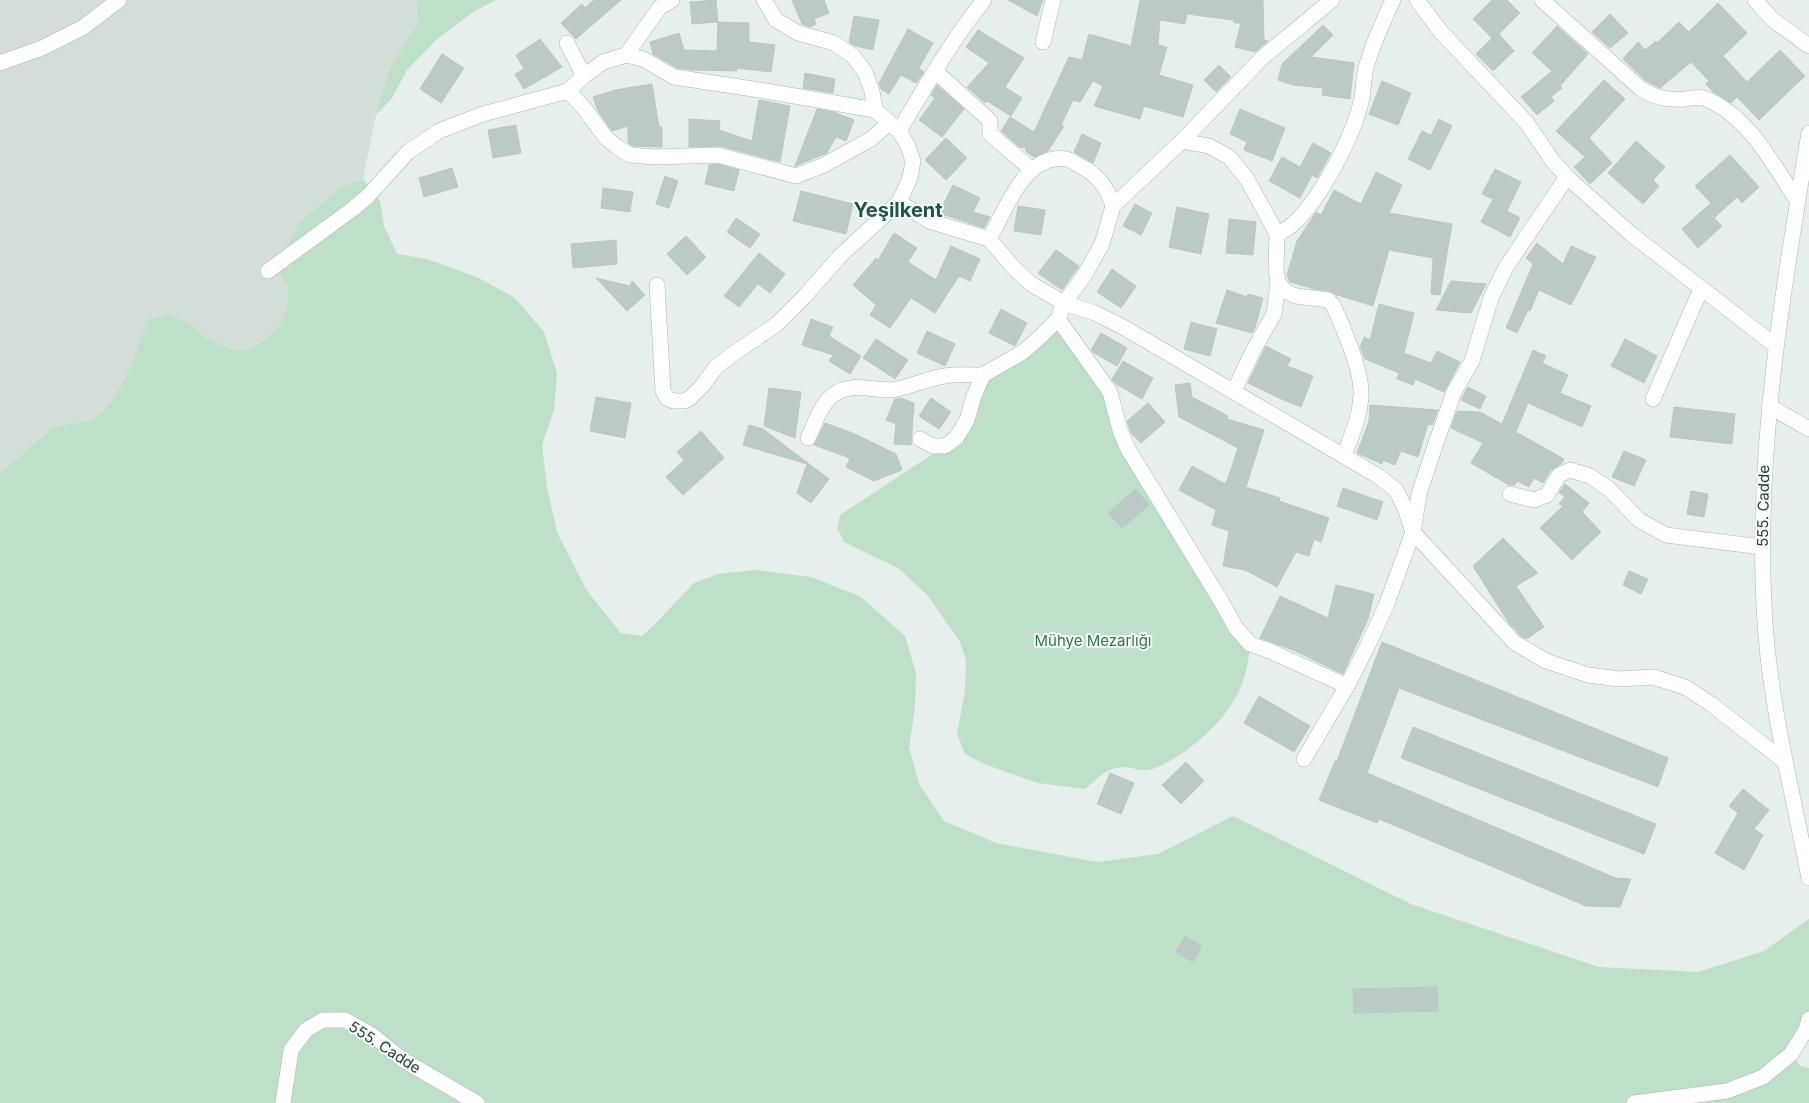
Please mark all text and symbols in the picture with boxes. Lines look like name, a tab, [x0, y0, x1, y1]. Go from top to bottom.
district label: Yeşilkent	[853, 198, 943, 222]
street label: 555. Cadde	[1753, 465, 1773, 547]
park label: Mühye Mezarlığı	[1035, 631, 1151, 650]
street label: 555. Cadde	[345, 1017, 425, 1077]

